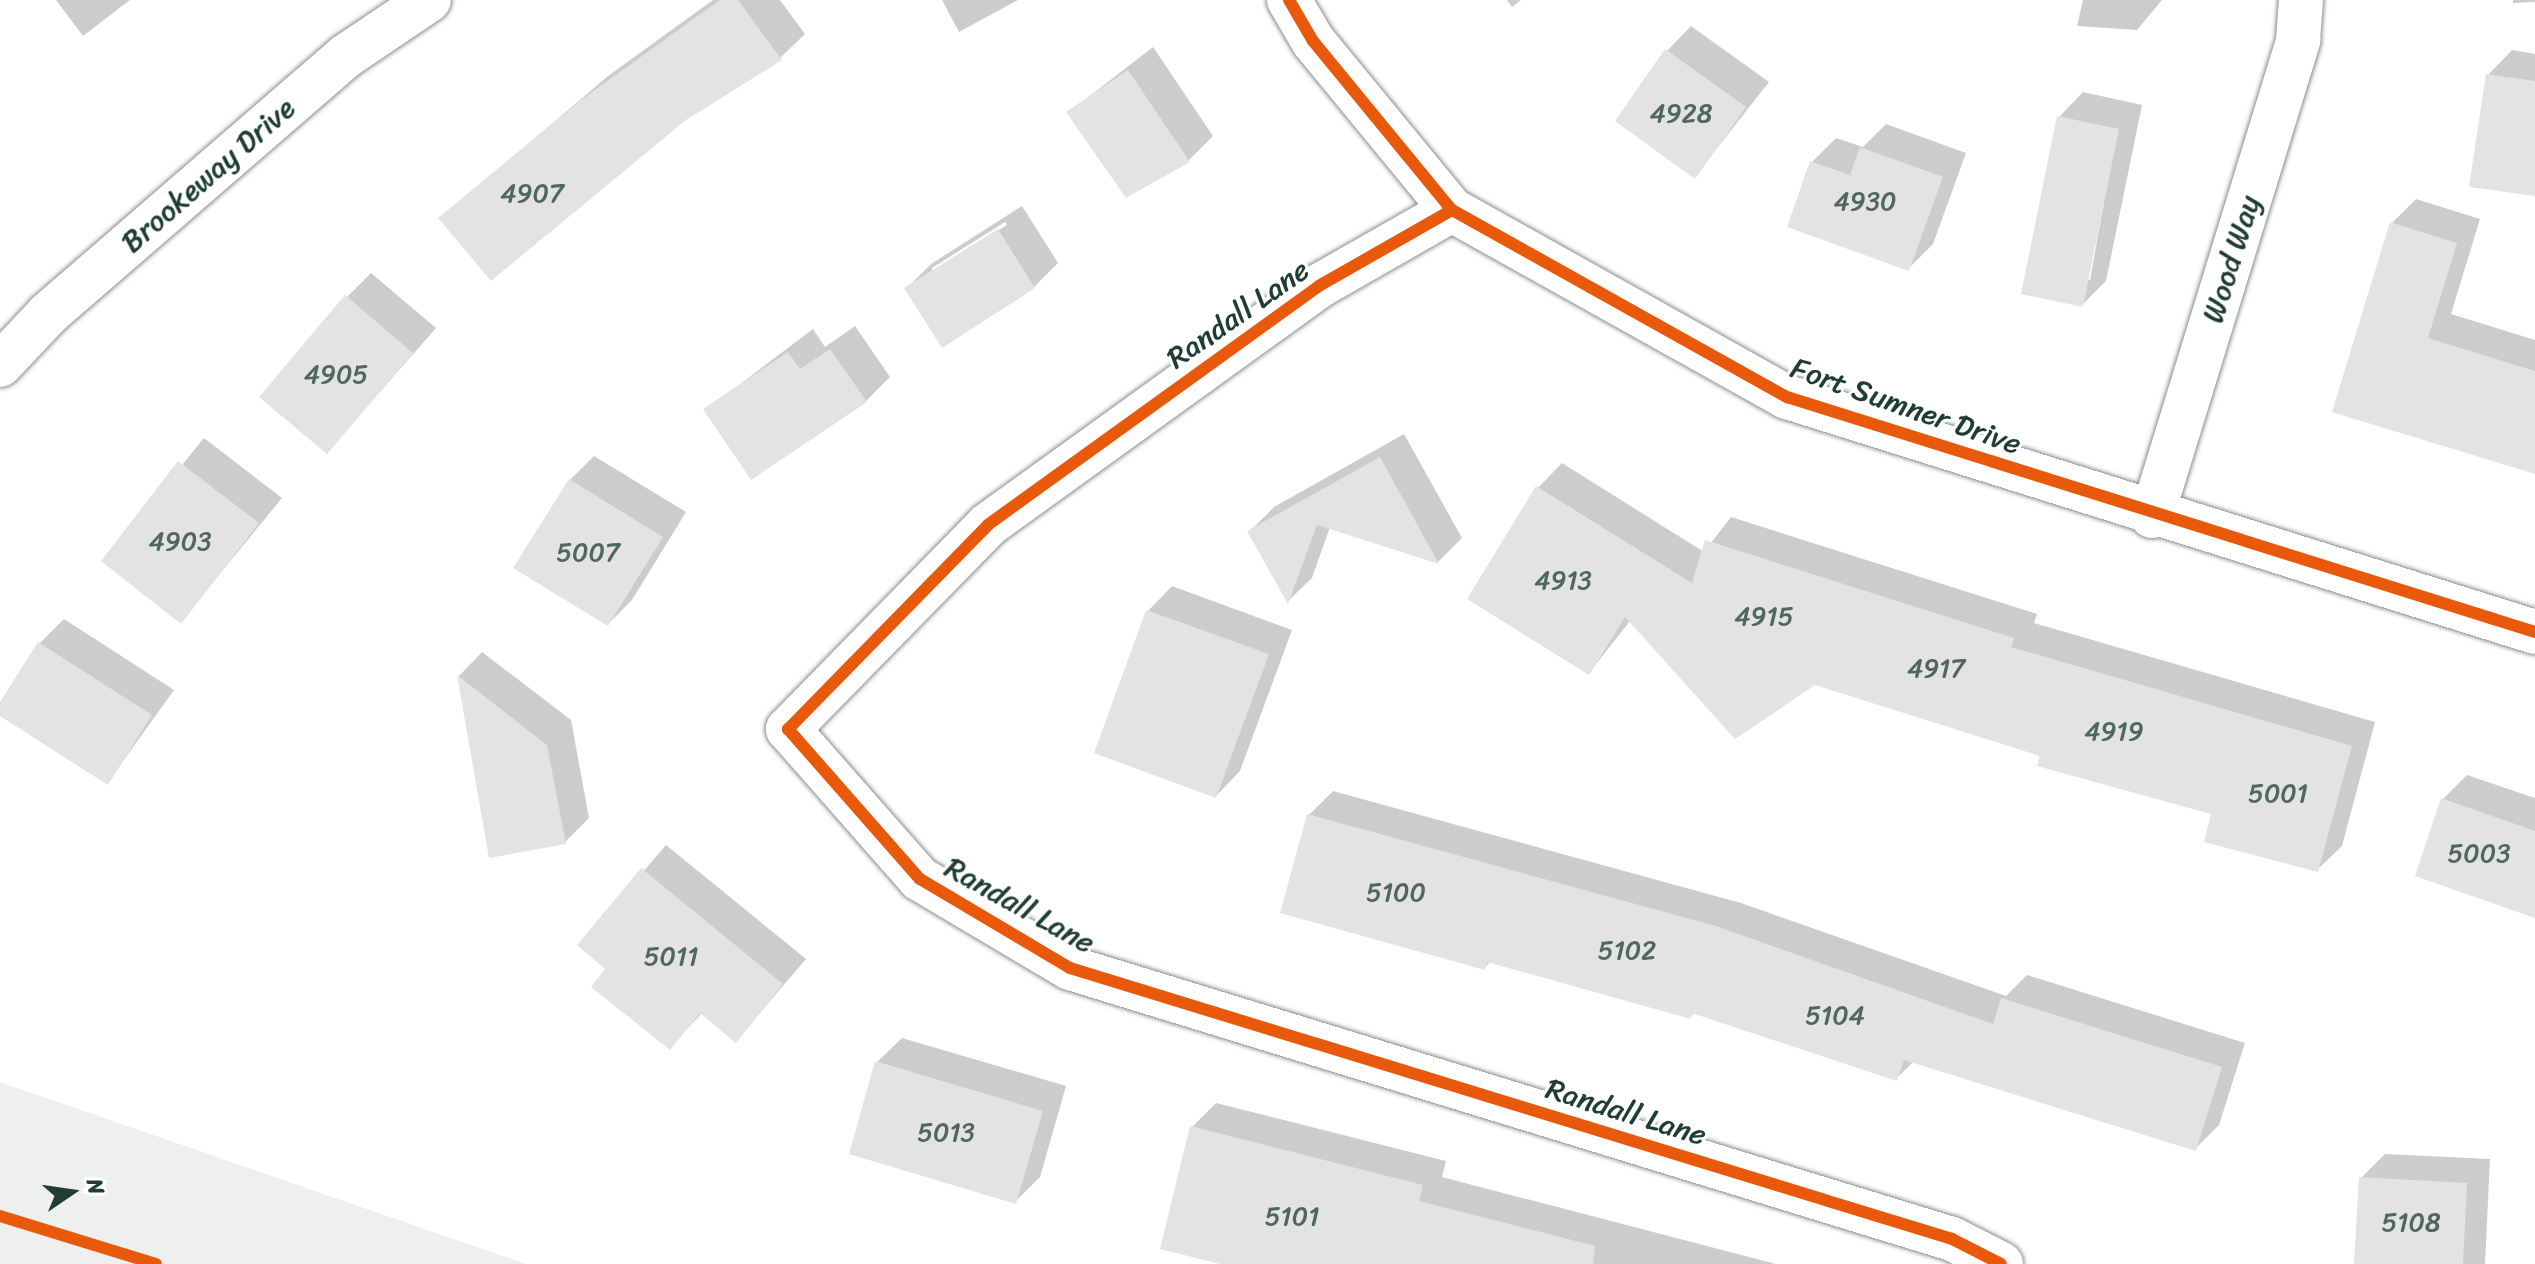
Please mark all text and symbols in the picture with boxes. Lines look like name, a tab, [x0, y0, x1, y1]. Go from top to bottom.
street label: Brookeway Drive	[113, 90, 303, 260]
house number: 4928	[1650, 98, 1712, 130]
house number: 4907	[500, 178, 564, 210]
house number: 4930	[1834, 186, 1896, 218]
street label: Wood Way	[2195, 191, 2267, 327]
street label: Randall Lane	[1160, 252, 1316, 376]
street label: Fort Sumner Drive	[1786, 350, 2026, 462]
house number: 4905	[304, 359, 368, 391]
house number: 4903	[149, 526, 211, 558]
house number: 5007	[556, 537, 620, 569]
house number: 4913	[1534, 565, 1592, 597]
house number: 4915	[1734, 601, 1794, 633]
house number: 4917	[1907, 653, 1965, 685]
house number: 4919	[2084, 716, 2144, 748]
house number: 5001	[2248, 778, 2308, 810]
house number: 5003	[2447, 838, 2511, 870]
street label: Randall Lane	[939, 849, 1101, 961]
house number: 5100	[1366, 877, 1426, 909]
house number: 5102	[1598, 935, 1656, 967]
house number: 5011	[644, 941, 698, 973]
house number: 5104	[1805, 1000, 1865, 1032]
street label: Randall Lane	[1541, 1071, 1711, 1153]
house number: 5013	[917, 1117, 975, 1149]
north arrow	[32, 1152, 112, 1232]
text: N	[75, 1175, 117, 1198]
house number: 5101	[1265, 1201, 1319, 1233]
house number: 5108	[2381, 1207, 2441, 1239]

